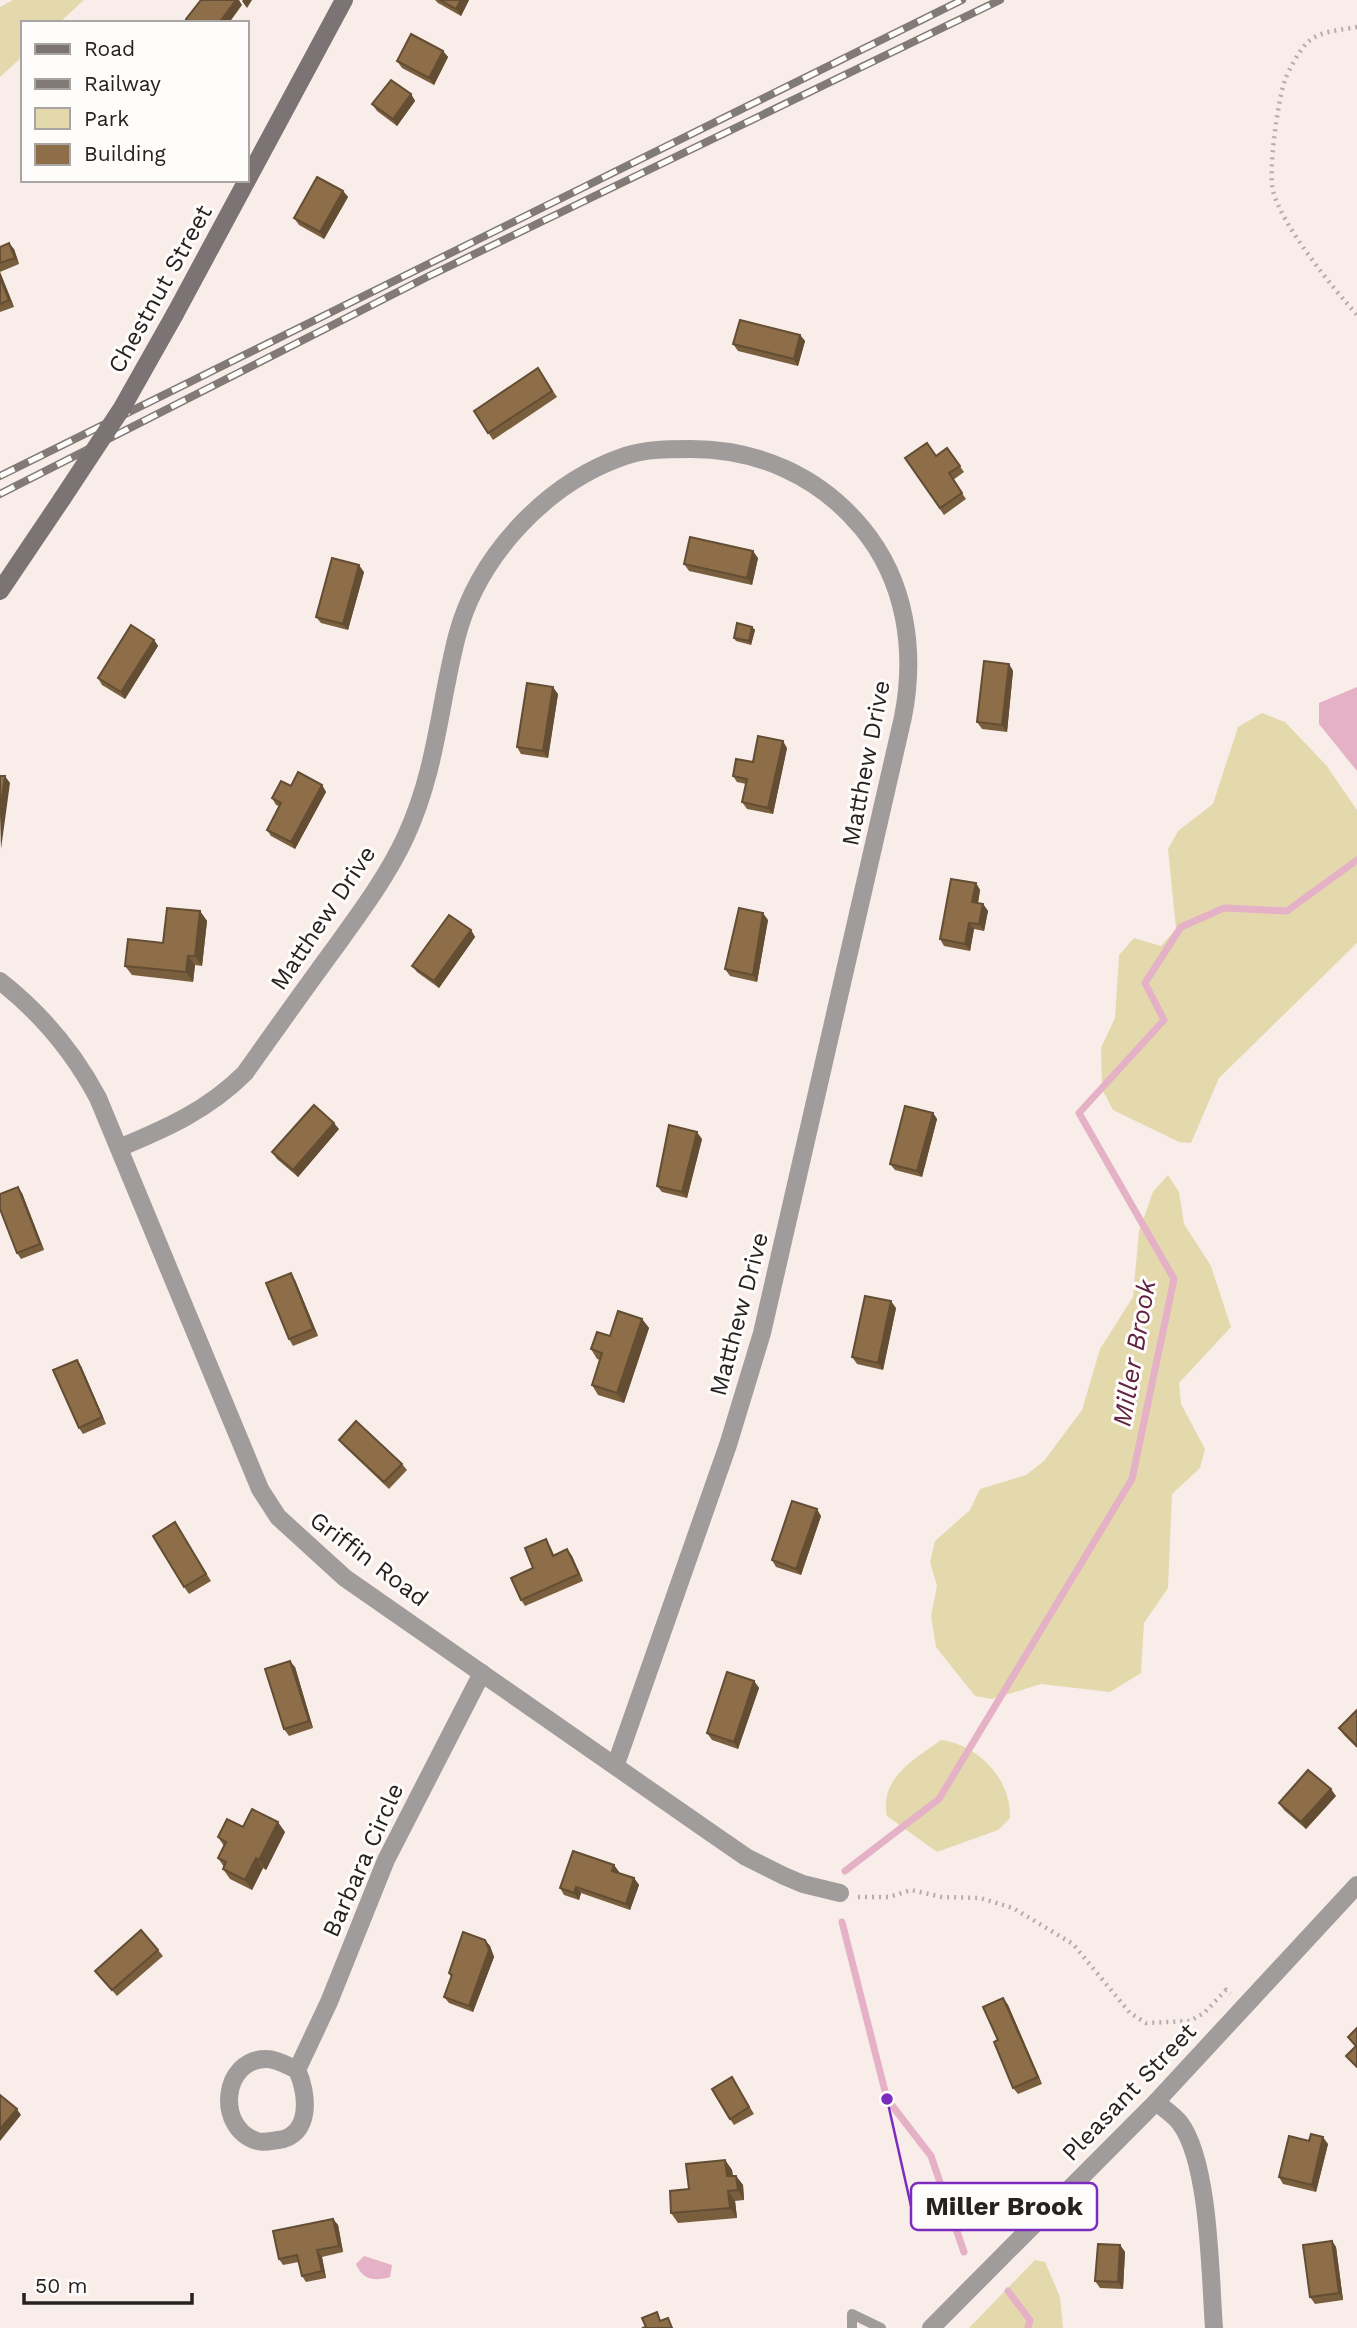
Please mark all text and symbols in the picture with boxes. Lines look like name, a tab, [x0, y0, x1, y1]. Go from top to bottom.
legend	[21, 21, 248, 182]
text: Road	[84, 36, 135, 61]
text: Railway	[84, 71, 161, 96]
text: Park	[84, 106, 129, 131]
text: Building	[84, 141, 166, 166]
street label: Chestnut Street	[102, 200, 218, 378]
street label: Matthew Drive	[836, 678, 896, 848]
street label: Matthew Drive	[264, 841, 382, 995]
street label: Matthew Drive	[704, 1229, 774, 1399]
water label: Miller Brook	[1106, 1276, 1162, 1429]
street label: Griffin Road	[304, 1506, 434, 1612]
street label: Barbara Circle	[317, 1779, 409, 1941]
street label: Pleasant Street	[1056, 2017, 1202, 2167]
callout: Miller Brook	[911, 2183, 1097, 2230]
text: Miller Brook	[925, 2191, 1084, 2221]
scale bar	[24, 2262, 192, 2306]
text: 50 m	[35, 2273, 87, 2298]

